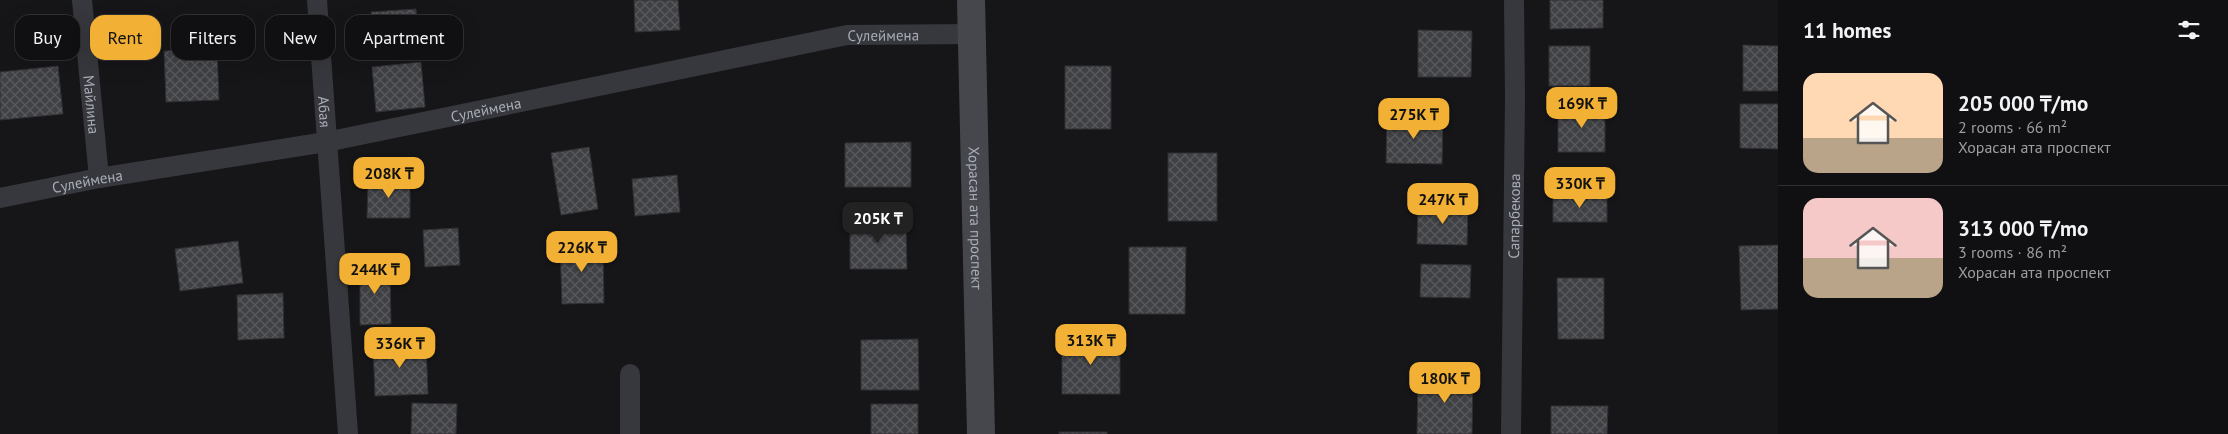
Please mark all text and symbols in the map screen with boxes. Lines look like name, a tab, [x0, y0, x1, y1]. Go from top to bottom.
chip: Buy	[15, 15, 80, 60]
chip: Rent	[90, 15, 161, 60]
chip: Filters	[171, 15, 255, 60]
chip: New	[265, 15, 335, 60]
chip: Apartment	[345, 15, 463, 60]
icon: filters	[2175, 16, 2203, 44]
text: 11 homes	[1803, 17, 1891, 44]
street label: Сулеймена	[847, 25, 919, 44]
street label: Майлина	[80, 74, 104, 135]
pin: 169K ₸	[1541, 86, 1623, 129]
text: 205 000 ₸/mo	[1958, 90, 2088, 117]
street label: Сулеймена	[449, 93, 523, 126]
text: 169K ₸	[1557, 93, 1607, 113]
icon: home	[1843, 93, 1903, 153]
street label: Абая	[314, 95, 336, 128]
pin: 275K ₸	[1373, 98, 1455, 140]
text: 275K ₸	[1389, 104, 1439, 124]
text: 2 rooms · 66 m²	[1958, 117, 2067, 137]
text: Хорасан ата проспект	[1958, 137, 2111, 157]
street label: Хорасан ата проспект	[965, 146, 987, 290]
pin: 208K ₸	[348, 156, 430, 199]
text: 208K ₸	[364, 163, 414, 183]
street label: Сулеймена	[50, 165, 124, 197]
pin: 330K ₸	[1539, 166, 1621, 209]
street label: Сапарбекова	[1504, 173, 1524, 259]
text: 330K ₸	[1555, 173, 1605, 193]
pin: 247K ₸	[1402, 182, 1484, 225]
text: 247K ₸	[1418, 189, 1468, 209]
pin: 205K ₸	[837, 202, 919, 244]
text: 205K ₸	[853, 208, 903, 228]
text: 313 000 ₸/mo	[1958, 215, 2088, 242]
icon: home	[1843, 218, 1903, 278]
pin: 226K ₸	[541, 230, 623, 273]
text: 226K ₸	[557, 237, 607, 257]
text: 3 rooms · 86 m²	[1958, 242, 2067, 262]
pin: 244K ₸	[334, 252, 416, 295]
text: 244K ₸	[350, 259, 400, 279]
text: Хорасан ата проспект	[1958, 262, 2111, 282]
pin: 313K ₸	[1050, 324, 1132, 366]
pin: 336K ₸	[359, 326, 441, 369]
text: 313K ₸	[1066, 330, 1116, 350]
text: 336K ₸	[375, 333, 425, 353]
pin: 180K ₸	[1404, 362, 1486, 404]
text: 180K ₸	[1420, 368, 1470, 388]

